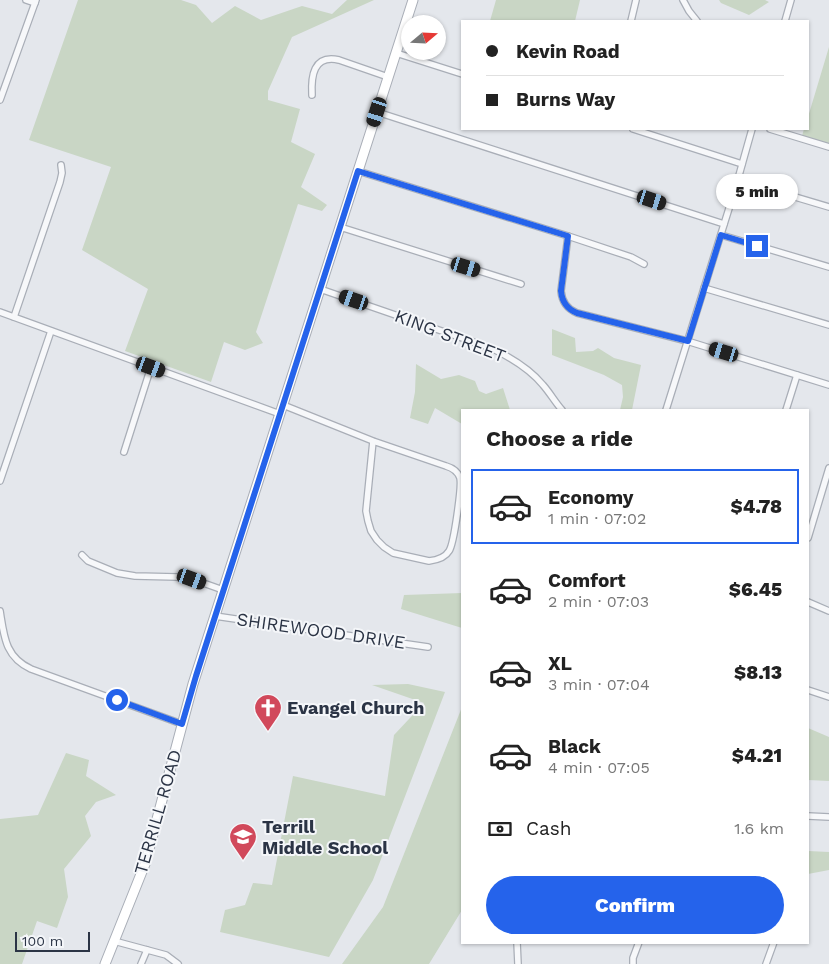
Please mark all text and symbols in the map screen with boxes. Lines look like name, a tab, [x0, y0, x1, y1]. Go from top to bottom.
north arrow	[401, 15, 446, 60]
map controls	[401, 15, 446, 60]
text: Kevin Road	[516, 40, 620, 63]
text: Burns Way	[516, 88, 615, 111]
car	[365, 95, 388, 129]
callout: 5 min	[716, 174, 798, 208]
text: 5 min	[735, 182, 779, 201]
car	[635, 188, 668, 212]
route end	[746, 235, 768, 257]
car	[449, 255, 482, 279]
car	[337, 288, 370, 312]
street label: KING STREET	[392, 305, 509, 366]
car	[707, 340, 740, 364]
car	[134, 355, 167, 379]
text: Choose a ride	[486, 426, 633, 451]
icon: car	[488, 484, 533, 529]
text: Economy	[548, 486, 633, 509]
text: $4.78	[730, 495, 782, 518]
text: 1 min · 07:02	[548, 509, 646, 528]
car	[175, 567, 208, 591]
icon: car	[488, 567, 533, 612]
text: Comfort	[548, 569, 626, 592]
text: $6.45	[729, 578, 782, 601]
text: 2 min · 07:03	[548, 592, 649, 611]
street label: SHIREWOOD DRIVE	[235, 608, 407, 653]
icon: car	[488, 650, 533, 695]
text: XL	[548, 652, 572, 675]
text: $8.13	[734, 661, 782, 684]
text: 3 min · 07:04	[548, 675, 650, 694]
route start	[106, 689, 128, 711]
church icon: Evangel Church	[253, 693, 283, 732]
place label: Evangel Church	[287, 697, 424, 718]
icon: car	[488, 733, 533, 778]
text: Black	[548, 735, 601, 758]
text: $4.21	[732, 744, 782, 767]
street label: TERRILL ROAD	[130, 747, 185, 877]
text: 4 min · 07:05	[548, 758, 650, 777]
icon: cash	[486, 815, 514, 843]
place label: Terrill Middle School	[262, 816, 388, 858]
text: Cash	[526, 817, 572, 840]
text: 1.6 km	[734, 819, 784, 838]
school or university icon: Terrill Middle School	[228, 822, 258, 861]
button: Confirm	[486, 876, 784, 934]
scale bar	[15, 929, 90, 952]
text: 100 m	[22, 933, 63, 949]

